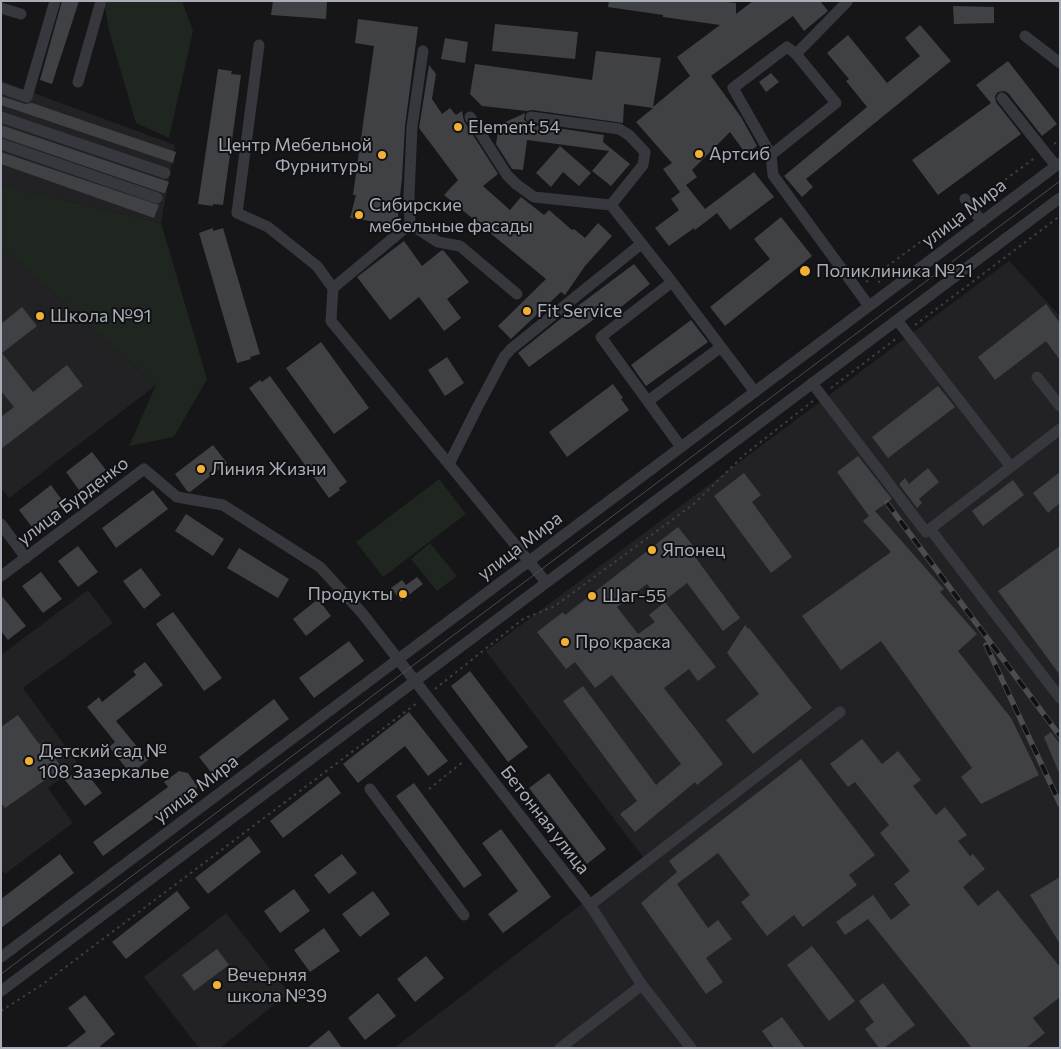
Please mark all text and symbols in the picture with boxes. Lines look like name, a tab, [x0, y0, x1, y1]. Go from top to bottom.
place label: Element 54	[468, 116, 560, 138]
marker: Element 54	[452, 121, 464, 133]
place label: Центр Мебельной Фурнитуры	[218, 134, 372, 176]
place label: Артсиб	[709, 143, 770, 165]
marker: Артсиб	[693, 148, 705, 160]
marker: Центр Мебельной Фурнитуры	[376, 149, 388, 161]
street label: улица Мира	[918, 174, 1010, 252]
place label: Сибирские мебельные фасады	[369, 194, 533, 236]
marker: Сибирские мебельные фасады	[353, 209, 365, 221]
place label: Поликлиника №21	[816, 260, 973, 282]
marker: Поликлиника №21	[798, 264, 812, 278]
place label: Fit Service	[537, 300, 622, 322]
place label: Школа №91	[50, 305, 152, 327]
marker: Fit Service	[521, 305, 533, 317]
marker: Школа №91	[34, 310, 46, 322]
street label: улица Бурденко	[13, 452, 133, 550]
place label: Линия Жизни	[211, 458, 327, 480]
marker: Линия Жизни	[195, 463, 207, 475]
street label: улица Мира	[474, 507, 566, 585]
place label: Японец	[662, 539, 725, 561]
marker: Японец	[646, 544, 658, 556]
place label: Продукты	[308, 583, 393, 605]
place label: Шаг-55	[602, 585, 666, 607]
marker: Продукты	[397, 588, 409, 600]
marker: Шаг-55	[586, 590, 598, 602]
place label: Про краска	[575, 631, 671, 653]
marker: Про краска	[559, 636, 571, 648]
place label: Детский сад № 108 Зазеркалье	[39, 740, 169, 782]
street label: улица Мира	[150, 750, 242, 828]
marker: Детский сад № 108 Зазеркалье	[23, 755, 35, 767]
street label: Бетонная улица	[496, 761, 594, 879]
place label: Вечерняя школа №39	[227, 964, 327, 1006]
marker: Вечерняя школа №39	[211, 979, 223, 991]

